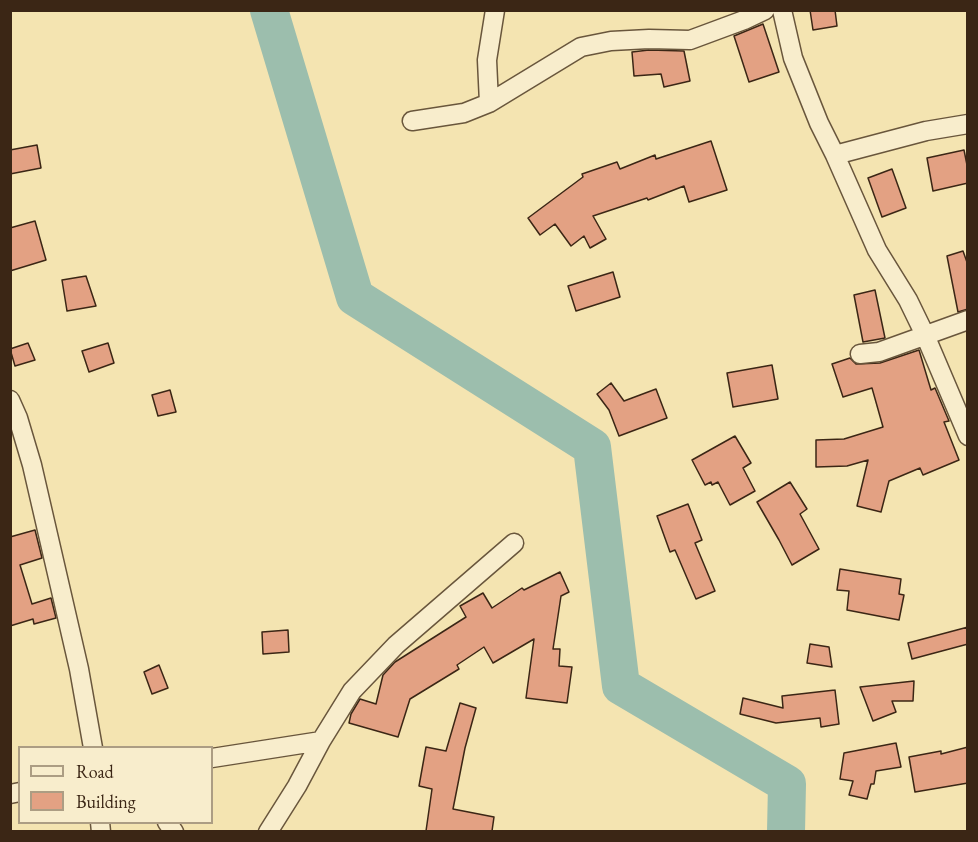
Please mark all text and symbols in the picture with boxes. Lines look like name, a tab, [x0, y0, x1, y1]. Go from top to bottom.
legend	[18, 746, 213, 824]
text: Road	[76, 760, 114, 783]
text: Building	[76, 790, 136, 813]

